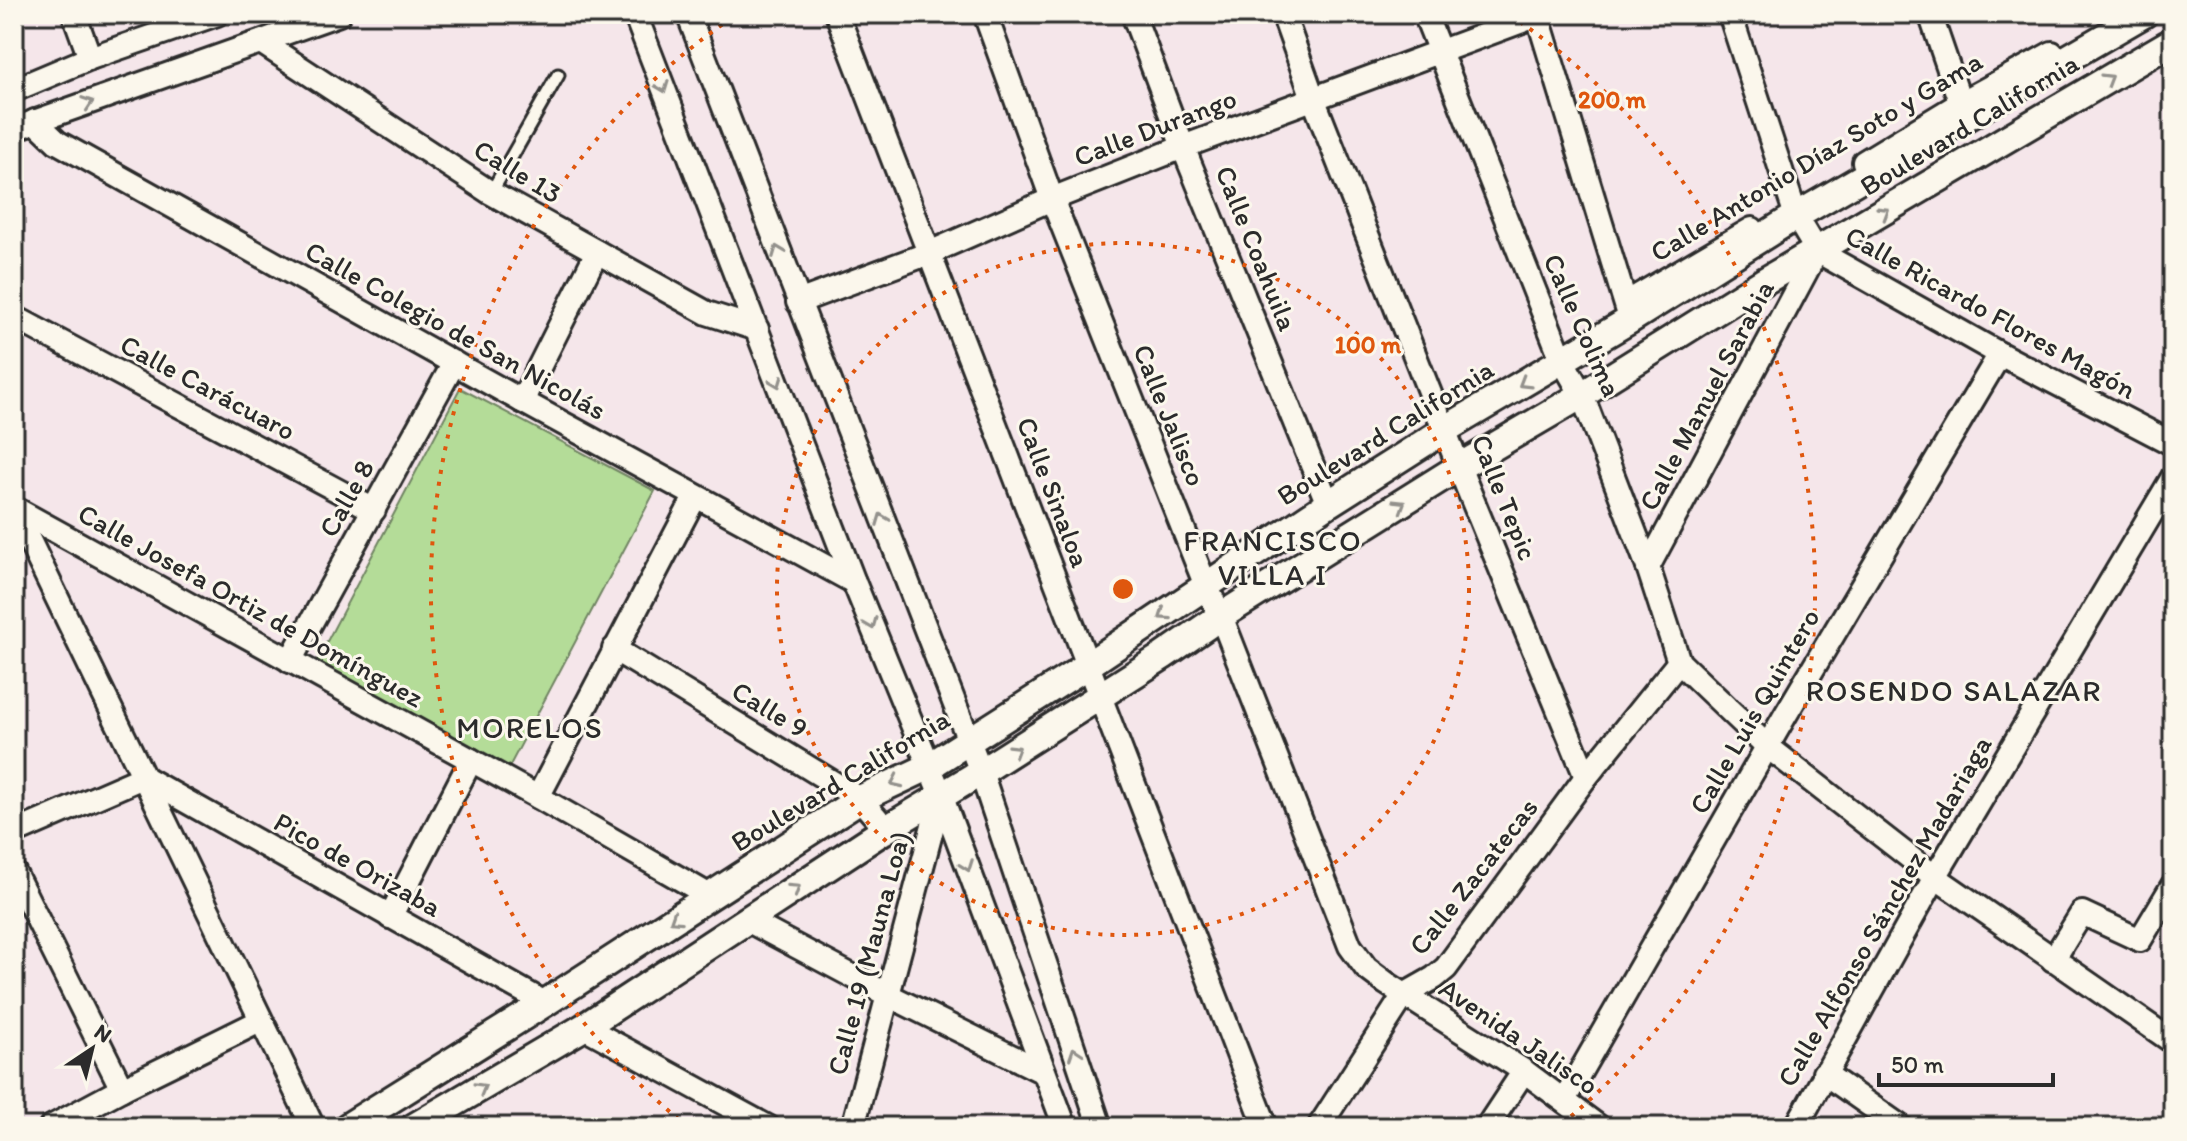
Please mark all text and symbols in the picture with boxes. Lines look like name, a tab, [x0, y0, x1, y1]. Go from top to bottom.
street label: Calle Antonio Díaz Soto y Gama	[1644, 43, 1989, 269]
street label: Boulevard California	[1854, 45, 2085, 203]
one-way arrow	[2099, 74, 2114, 89]
one-way arrow	[653, 79, 670, 93]
street label: Calle Durango	[1069, 80, 1241, 174]
text: 200 m	[1578, 85, 1647, 114]
one-way arrow	[80, 96, 94, 113]
street label: Calle 13	[468, 132, 568, 210]
street label: Calle Coahuila	[1209, 161, 1306, 336]
one-way arrow	[1875, 206, 1890, 221]
street label: Calle Ricardo Flores Magón	[1840, 218, 2142, 406]
street label: Calle Colegio de San Nicolás	[300, 233, 612, 427]
one-way arrow	[771, 244, 788, 258]
street label: Calle Colima	[1536, 248, 1630, 402]
street label: Calle Manuel Sarabia	[1631, 274, 1781, 516]
street label: Calle Carácuaro	[115, 327, 301, 447]
text: 100 m	[1335, 330, 1402, 359]
street label: Calle Jalisco	[1126, 339, 1214, 491]
street label: Boulevard California	[1270, 351, 1500, 512]
one-way arrow	[1518, 373, 1533, 389]
one-way arrow	[767, 374, 784, 388]
street label: Calle Sinaloa	[1010, 412, 1098, 572]
street label: Calle Tepic	[1464, 429, 1546, 565]
street label: Calle 8	[311, 453, 381, 543]
street label: Calle Josefa Ortiz de Domínguez	[72, 496, 430, 714]
one-way arrow	[1391, 499, 1405, 514]
one-way arrow	[875, 513, 892, 527]
district label: FRANCISCO VILLA I	[1183, 522, 1363, 593]
centre of rings	[1109, 575, 1137, 603]
street label: Calle Luis Quintero	[1681, 602, 1827, 820]
one-way arrow	[1158, 605, 1173, 620]
one-way arrow	[861, 616, 878, 630]
district label: ROSENDO SALAZAR	[1806, 672, 2102, 709]
street label: Calle 9	[726, 673, 814, 745]
street label: Boulevard California	[725, 701, 956, 859]
district label: MORELOS	[456, 709, 604, 746]
street label: Calle Alfonso Sánchez Madariaga	[1769, 729, 1999, 1092]
one-way arrow	[1006, 745, 1021, 760]
one-way arrow	[890, 772, 905, 788]
street label: Calle Zacatecas	[1401, 791, 1545, 961]
street label: Pico de Orizaba	[268, 804, 448, 924]
street label: Calle 19 (Mauna Loa)	[819, 827, 917, 1079]
one-way arrow	[957, 858, 974, 872]
one-way arrow	[787, 883, 801, 898]
one-way arrow	[670, 909, 684, 924]
street label: Avenida Jalisco	[1433, 970, 1605, 1102]
north arrow	[52, 1009, 132, 1089]
text: N	[89, 1018, 117, 1048]
scale bar	[1879, 1037, 2053, 1087]
one-way arrow	[1069, 1047, 1085, 1061]
text: 50 m	[1891, 1050, 1944, 1079]
one-way arrow	[472, 1082, 487, 1098]

